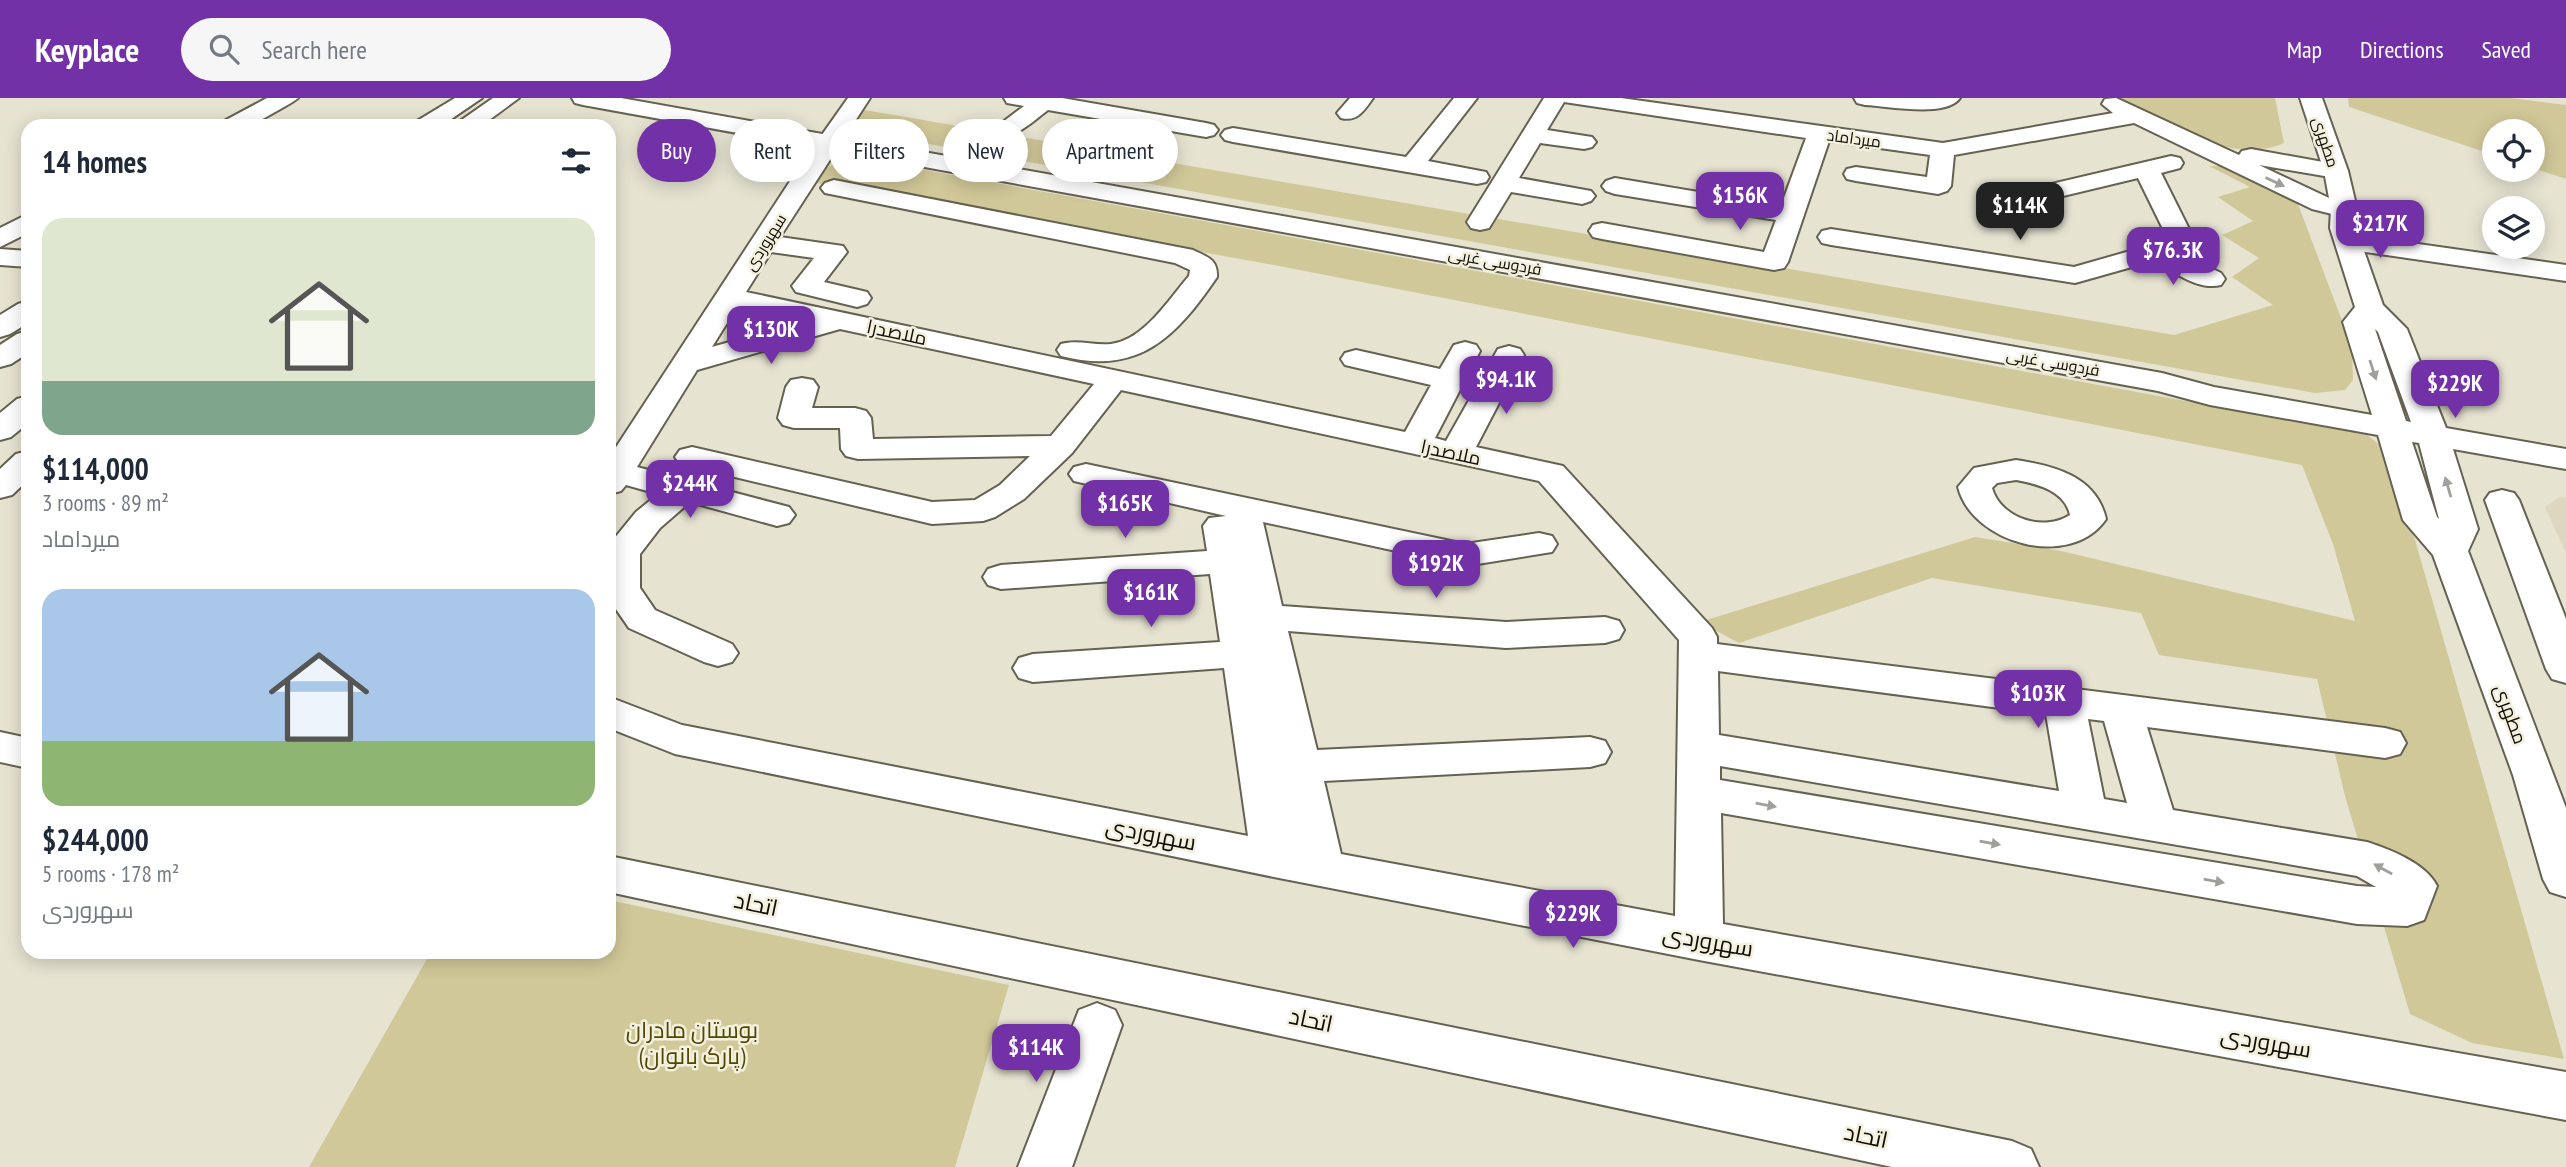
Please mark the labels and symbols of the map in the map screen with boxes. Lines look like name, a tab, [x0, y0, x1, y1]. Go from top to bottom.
street label: مطهری	[2308, 114, 2344, 170]
street label: میرداماد	[1826, 124, 1882, 152]
pin: $156K	[1691, 172, 1789, 232]
one-way arrow	[2265, 176, 2285, 188]
pin: $114K	[1971, 183, 2069, 242]
pin: $217K	[2331, 200, 2429, 260]
street label: سهروردی	[740, 210, 791, 275]
pin: $76.3K	[2116, 228, 2230, 287]
street label: فردوسی غربی	[1447, 243, 1543, 280]
pin: $130K	[722, 306, 820, 366]
street label: ملاصدرا	[865, 314, 929, 350]
street label: فردوسی غربی	[2005, 344, 2101, 381]
pin: $94.1K	[1449, 356, 1563, 416]
one-way arrow	[2369, 359, 2379, 380]
pin: $229K	[2406, 360, 2504, 420]
street label: ملاصدرا	[1419, 434, 1483, 470]
pin: $244K	[641, 460, 739, 520]
one-way arrow	[2442, 476, 2452, 497]
pin: $165K	[1076, 480, 1174, 540]
pin: $192K	[1387, 540, 1485, 600]
pin: $161K	[1102, 570, 1200, 629]
pin: $103K	[1989, 670, 2087, 730]
street label: مطهری	[2489, 681, 2533, 747]
one-way arrow	[1755, 800, 1777, 811]
street label: سهروردی	[1103, 811, 1199, 856]
one-way arrow	[1979, 838, 2001, 849]
one-way arrow	[2373, 863, 2393, 875]
one-way arrow	[2203, 876, 2225, 887]
street label: اتحاد	[732, 885, 781, 922]
pin: $229K	[1524, 890, 1622, 950]
street label: سهروردی	[1661, 918, 1756, 963]
street label: اتحاد	[1287, 1001, 1336, 1038]
park label: بوستان مادران (پارک بانوان)	[626, 1015, 758, 1071]
street label: سهروردی	[2219, 1019, 2314, 1064]
pin: $114K	[987, 1024, 1085, 1084]
street label: اتحاد	[1842, 1117, 1891, 1154]

